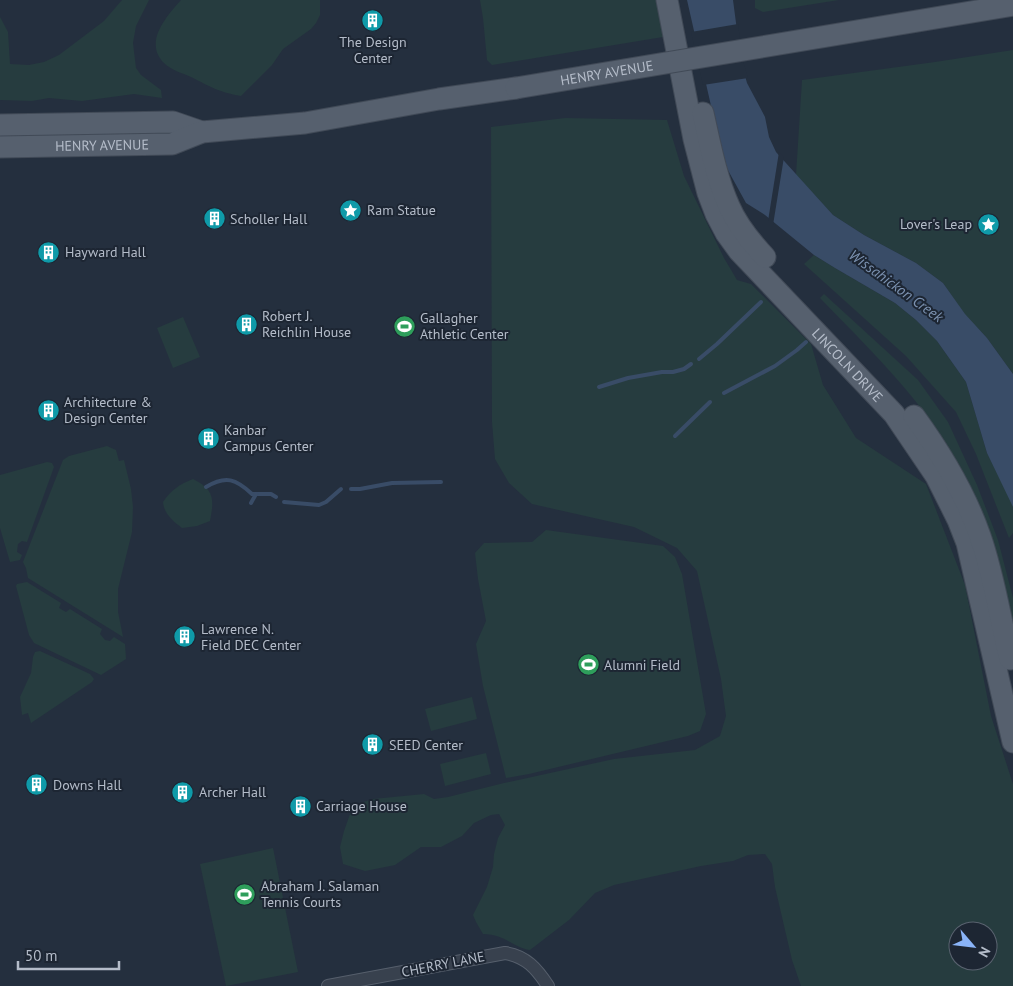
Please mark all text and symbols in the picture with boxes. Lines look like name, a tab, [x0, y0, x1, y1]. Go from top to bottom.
building icon: The Design Center	[361, 8, 385, 32]
place label: The Design Center	[339, 33, 407, 67]
street label: HENRY AVENUE	[559, 56, 654, 89]
street label: HENRY AVENUE	[55, 135, 149, 155]
place icon: Ram Statue	[339, 198, 363, 222]
place label: Ram Statue	[367, 201, 436, 219]
building icon: Scholler Hall	[202, 207, 226, 231]
place label: Scholler Hall	[230, 210, 307, 228]
place icon: Lover's Leap	[976, 212, 1000, 236]
place label: Lover's Leap	[900, 215, 972, 233]
building icon: Hayward Hall	[37, 240, 61, 264]
place label: Hayward Hall	[65, 243, 146, 261]
water label: Wissahickon Creek	[845, 245, 948, 327]
place label: Robert J. Reichlin House	[262, 307, 351, 341]
place label: Gallagher Athletic Center	[420, 309, 509, 343]
building icon: Robert J. Reichlin House	[234, 312, 258, 336]
sports icon: Gallagher Athletic Center	[392, 314, 416, 338]
street label: LINCOLN DRIVE	[808, 324, 887, 406]
place label: Architecture & Design Center	[64, 393, 152, 427]
building icon: Architecture & Design Center	[36, 398, 60, 422]
place label: Kanbar Campus Center	[224, 421, 314, 455]
building icon: Kanbar Campus Center	[196, 426, 220, 450]
place label: Lawrence N. Field DEC Center	[201, 620, 301, 654]
building icon: Lawrence N. Field DEC Center	[173, 625, 197, 649]
sports icon: Alumni Field	[576, 653, 600, 677]
place label: Alumni Field	[604, 656, 680, 674]
building icon: SEED Center	[361, 733, 385, 757]
place label: SEED Center	[389, 736, 463, 754]
building icon: Downs Hall	[25, 773, 49, 797]
place label: Downs Hall	[53, 776, 122, 794]
building icon: Archer Hall	[171, 780, 195, 804]
place label: Archer Hall	[199, 783, 266, 801]
building icon: Carriage House	[288, 794, 312, 818]
place label: Carriage House	[316, 797, 407, 815]
place label: Abraham J. Salaman Tennis Courts	[261, 877, 379, 911]
sports icon: Abraham J. Salaman Tennis Courts	[233, 882, 257, 906]
north arrow	[948, 921, 998, 971]
scale bar	[18, 938, 119, 970]
text: N	[974, 944, 995, 960]
text: 50 m	[25, 946, 58, 965]
street label: CHERRY LANE	[400, 947, 486, 981]

